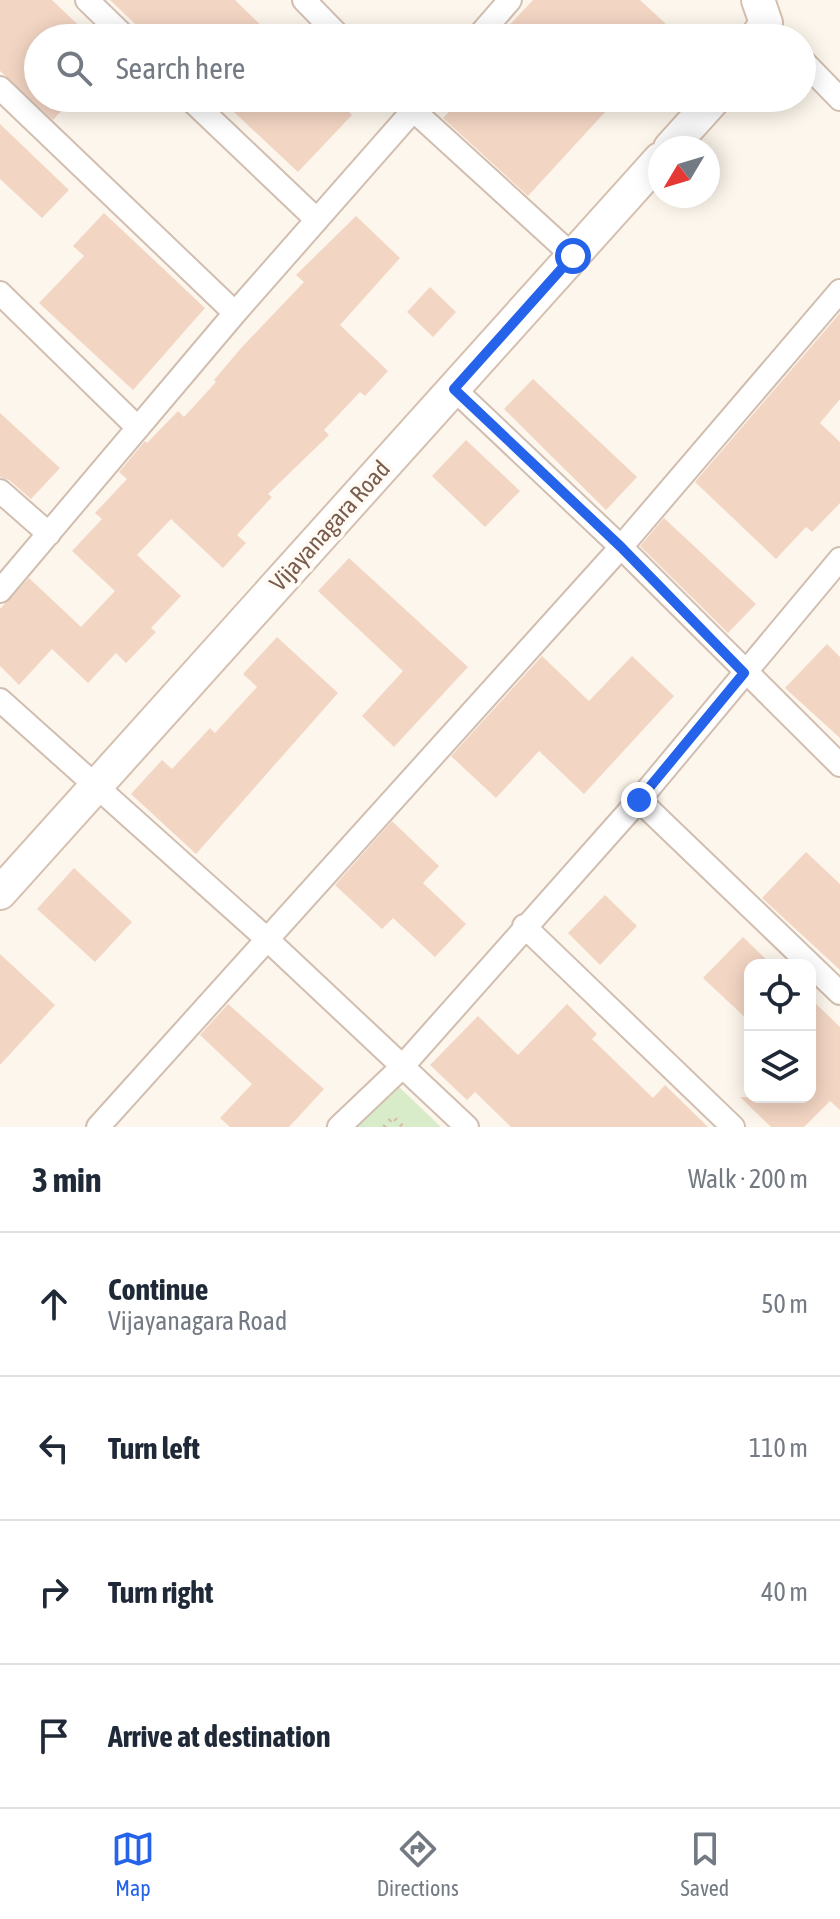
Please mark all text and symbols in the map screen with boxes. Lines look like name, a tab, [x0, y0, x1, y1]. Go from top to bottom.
search box	[24, 24, 816, 112]
icon: search	[52, 46, 96, 90]
text: Search here	[116, 51, 245, 85]
north arrow	[648, 136, 720, 208]
route start	[555, 238, 591, 274]
street label: Vijayanagara Road	[264, 455, 395, 596]
route end	[621, 782, 657, 818]
map controls	[744, 959, 816, 1103]
button: locate	[744, 959, 816, 1031]
button: layers	[744, 1031, 816, 1103]
text: 3 min	[32, 1160, 101, 1199]
text: Walk · 200 m	[688, 1164, 808, 1194]
text: Continue	[108, 1272, 208, 1306]
icon: ahead	[32, 1282, 76, 1326]
text: 50 m	[761, 1289, 808, 1319]
text: Vijayanagara Road	[108, 1306, 287, 1336]
icon: left	[32, 1426, 76, 1470]
text: Turn left	[108, 1431, 200, 1465]
text: 110 m	[749, 1433, 808, 1463]
icon: right	[32, 1570, 76, 1614]
text: Turn right	[108, 1575, 214, 1609]
text: 40 m	[761, 1577, 808, 1607]
icon: arrive	[32, 1714, 76, 1758]
text: Arrive at destination	[108, 1719, 330, 1753]
tab: Map	[111, 1827, 155, 1901]
tab: Directions	[377, 1827, 459, 1901]
tab: Saved	[680, 1827, 729, 1901]

